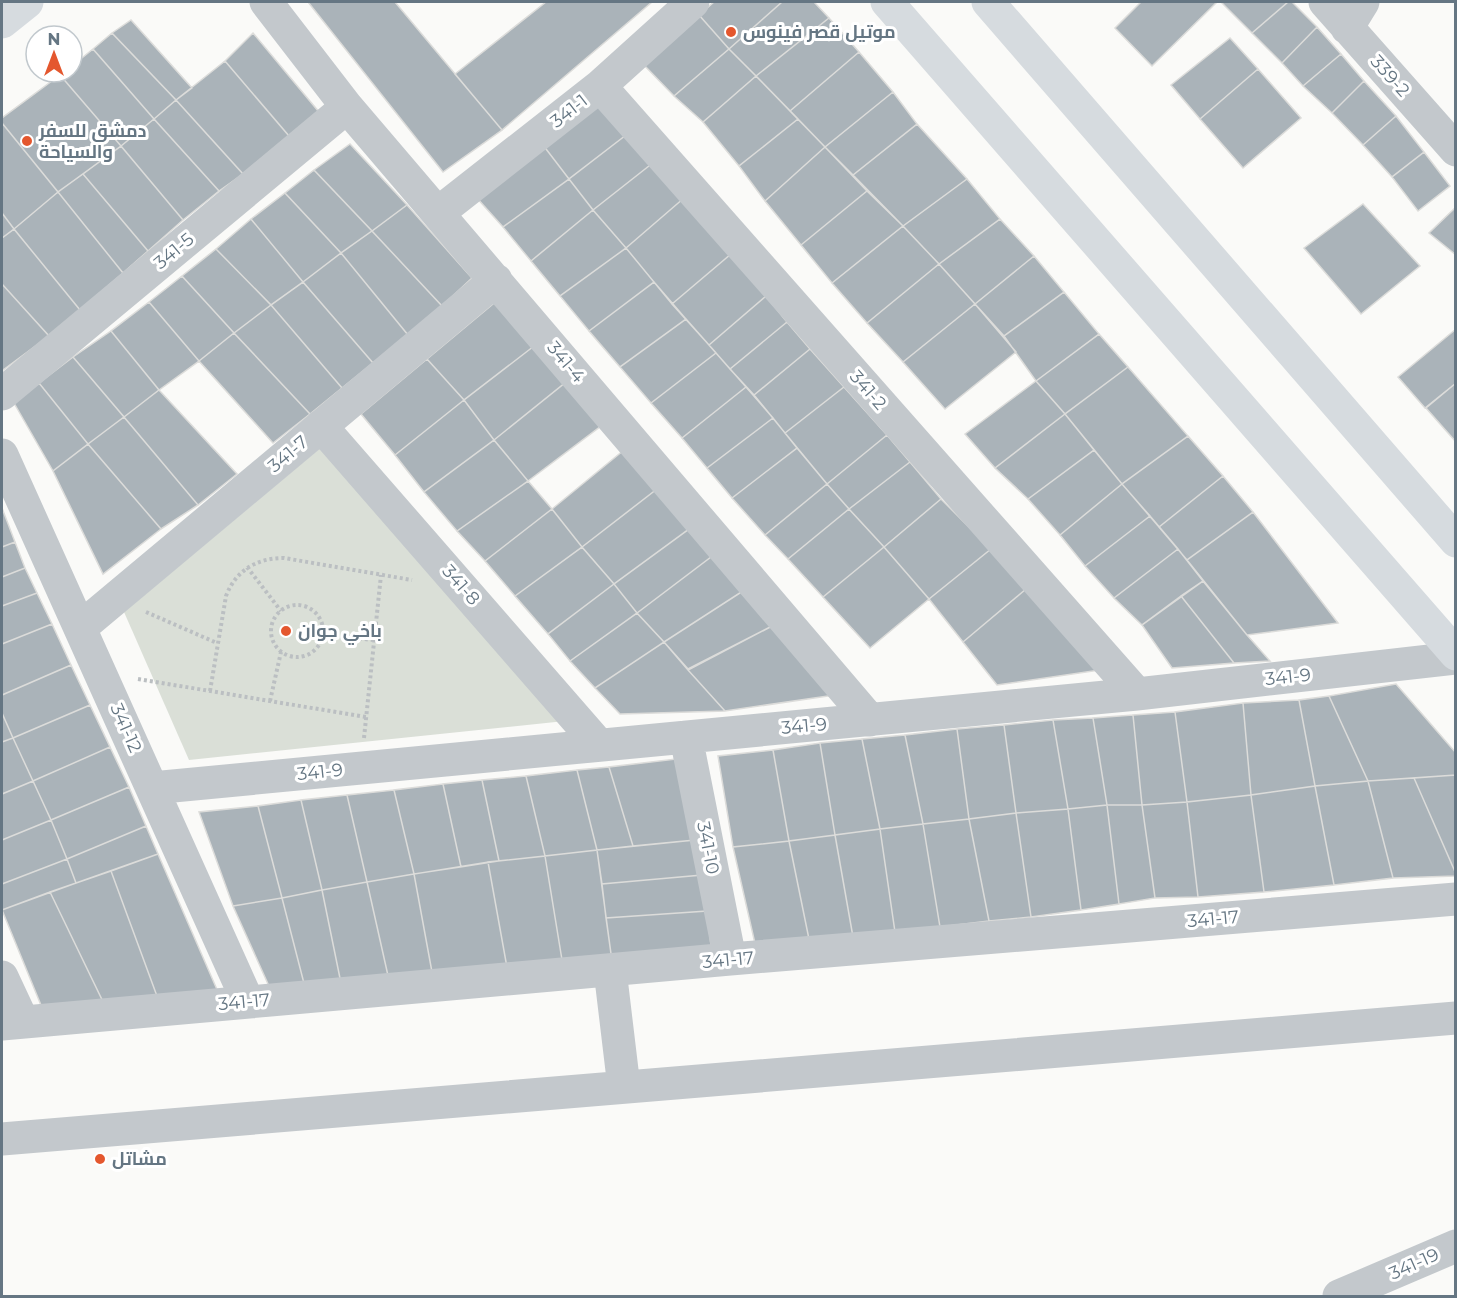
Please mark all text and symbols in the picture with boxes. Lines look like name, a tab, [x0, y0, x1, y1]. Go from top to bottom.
place label: موتيل قصر فينوس	[743, 21, 896, 43]
north arrow	[24, 24, 84, 84]
marker: موتيل قصر فينوس	[724, 25, 738, 39]
text: N	[48, 30, 60, 49]
street label: 339-2	[1366, 51, 1414, 101]
street label: 341-1	[546, 90, 592, 132]
place label: دمشق للسفر والسياحة	[38, 120, 147, 163]
marker: دمشق للسفر والسياحة	[20, 134, 34, 148]
street label: 341-5	[150, 228, 198, 274]
street label: 341-4	[542, 337, 590, 387]
street label: 341-2	[845, 366, 891, 414]
street label: 341-7	[264, 431, 312, 477]
street label: 341-8	[437, 560, 485, 610]
place label: باخي جوان	[298, 620, 382, 646]
marker: باخي جوان	[279, 624, 293, 638]
street label: 341-9	[1264, 664, 1312, 690]
street label: 341-12	[105, 700, 147, 756]
street label: 341-9	[780, 713, 828, 739]
street label: 341-9	[296, 759, 344, 785]
street label: 341-10	[692, 820, 724, 876]
street label: 341-17	[1186, 906, 1240, 932]
street label: 341-17	[701, 947, 755, 973]
street label: 341-17	[217, 989, 271, 1015]
place label: مشاتل	[112, 1148, 167, 1170]
marker: مشاتل	[93, 1152, 107, 1166]
street label: 341-19	[1386, 1243, 1442, 1285]

